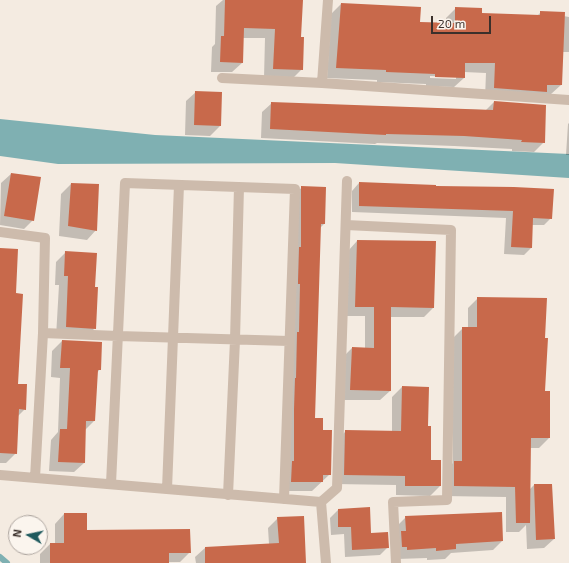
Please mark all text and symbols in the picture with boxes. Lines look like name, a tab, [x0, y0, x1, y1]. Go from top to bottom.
scale bar	[433, 8, 493, 34]
text: 20 m	[438, 16, 465, 30]
north arrow	[8, 515, 48, 555]
text: N	[10, 528, 24, 538]

